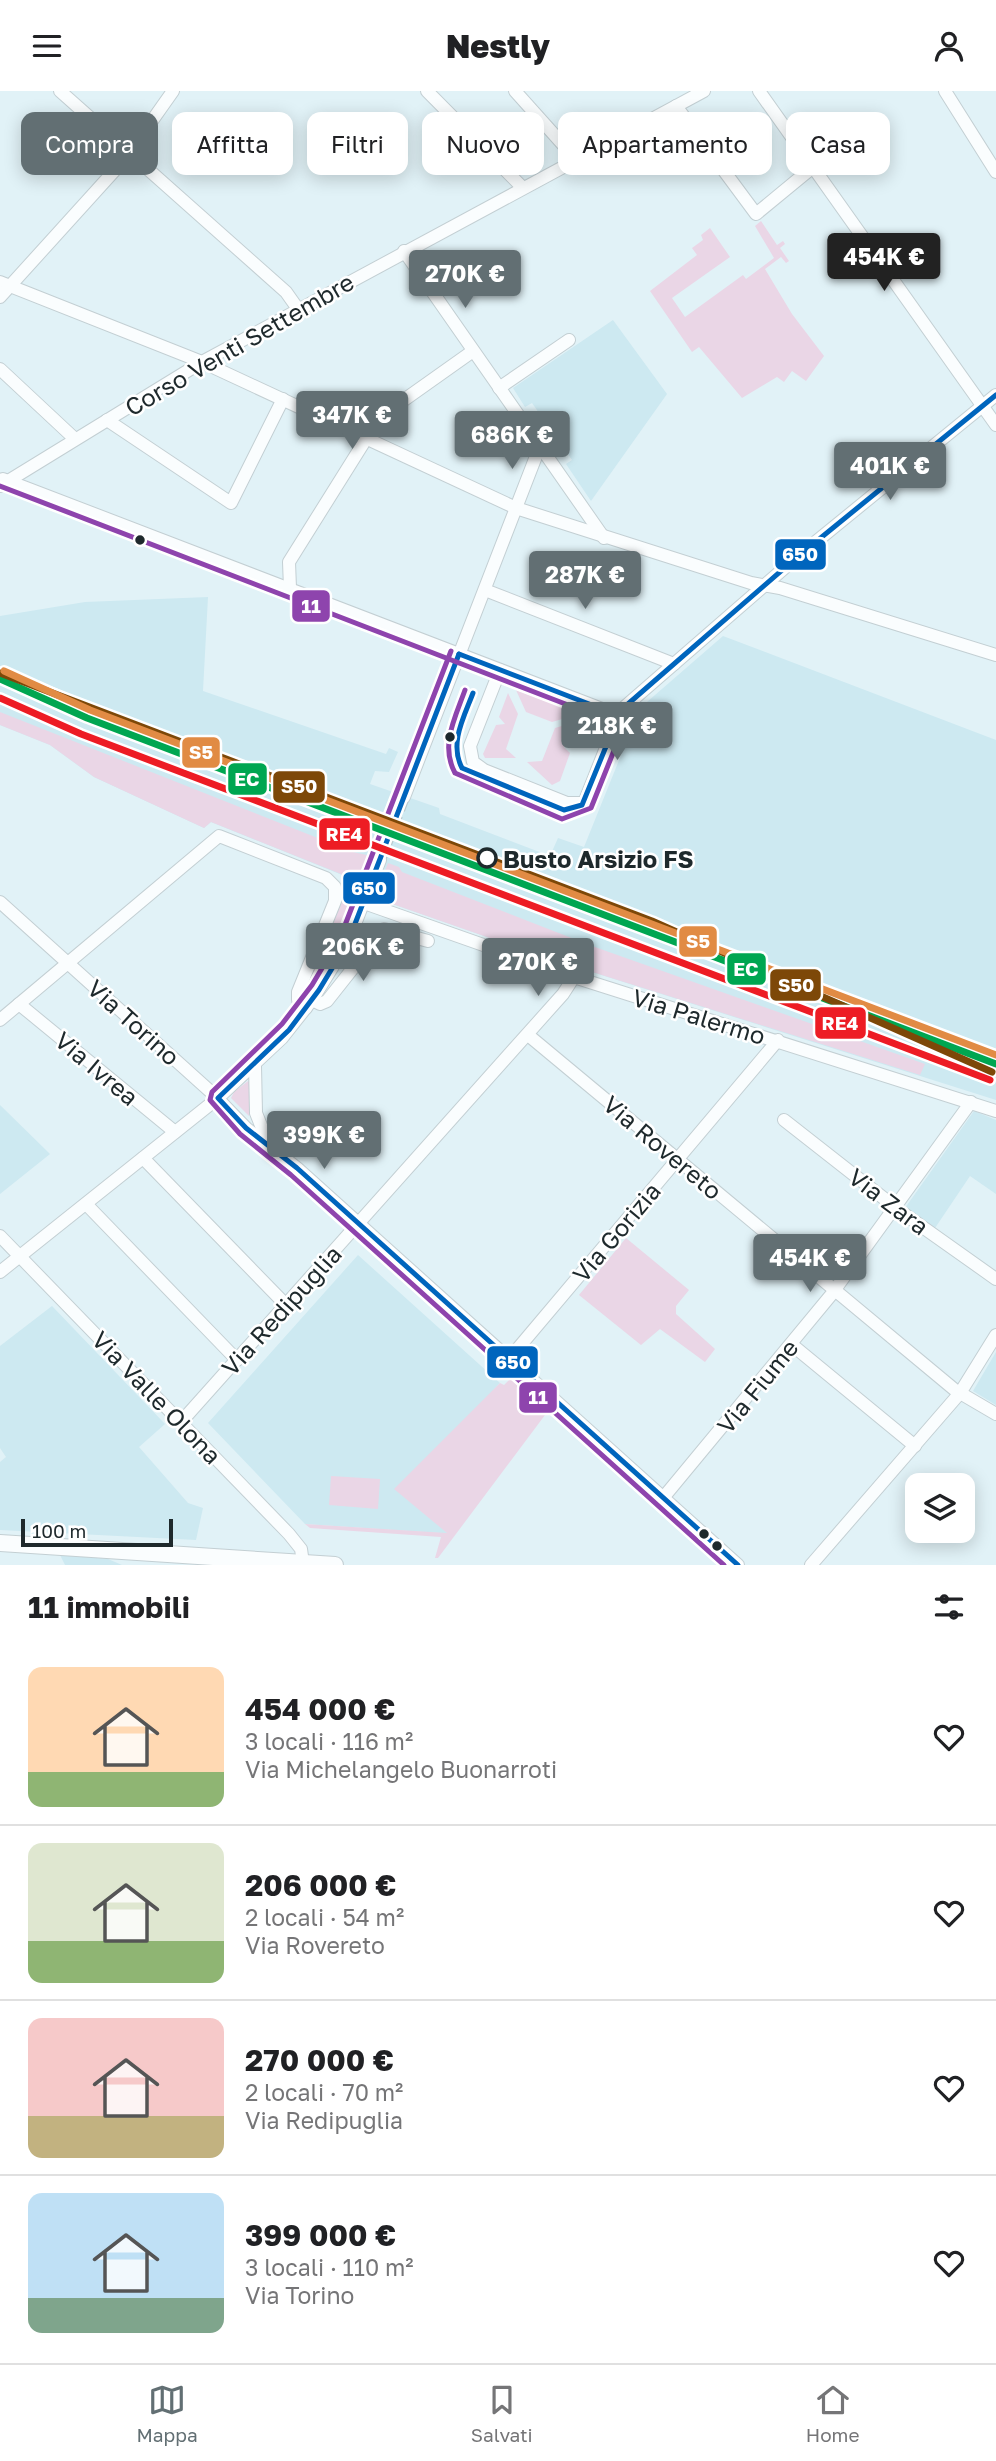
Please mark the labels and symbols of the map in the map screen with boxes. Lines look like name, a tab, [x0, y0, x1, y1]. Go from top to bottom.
pin: 454K €	[827, 233, 941, 293]
pin: 270K €	[408, 251, 522, 310]
street label: Corso Venti Settembre	[119, 267, 359, 421]
pin: 347K €	[295, 391, 409, 451]
pin: 686K €	[455, 411, 569, 471]
pin: 401K €	[833, 443, 947, 502]
unlabelled marker	[133, 533, 147, 547]
line badge: 650	[774, 538, 827, 571]
text: 650	[782, 542, 818, 565]
pin: 287K €	[528, 552, 642, 611]
line badge: 11	[291, 589, 331, 623]
text: 11	[301, 594, 321, 617]
pin: 218K €	[560, 703, 674, 762]
unlabelled marker	[443, 730, 457, 744]
line badge: S5	[181, 736, 221, 769]
text: S5	[189, 740, 213, 763]
line badge: EC	[227, 762, 268, 796]
text: EC	[234, 767, 260, 790]
line badge: S50	[272, 770, 326, 804]
text: S50	[281, 774, 317, 797]
line badge: RE4	[318, 817, 371, 851]
text: RE4	[326, 822, 363, 845]
place label: Busto Arsizio FS	[503, 844, 694, 873]
marker: Busto Arsizio FS	[477, 848, 497, 868]
line badge: 650	[342, 871, 396, 905]
text: 650	[351, 876, 387, 899]
pin: 206K €	[306, 923, 420, 983]
line badge: S5	[678, 925, 718, 958]
text: S5	[686, 929, 710, 952]
pin: 270K €	[481, 939, 595, 998]
line badge: EC	[726, 952, 767, 986]
text: EC	[733, 957, 759, 980]
line badge: S50	[769, 968, 822, 1002]
street label: Via Torino	[82, 973, 186, 1071]
text: S50	[778, 973, 814, 996]
street label: Via Palermo	[629, 982, 769, 1050]
line badge: RE4	[814, 1006, 867, 1040]
text: RE4	[822, 1011, 859, 1034]
street label: Via Ivrea	[50, 1025, 144, 1111]
street label: Via Rovereto	[598, 1089, 728, 1205]
pin: 399K €	[267, 1111, 381, 1171]
street label: Via Zara	[843, 1162, 935, 1240]
street label: Via Gorizia	[566, 1176, 666, 1288]
pin: 454K €	[753, 1235, 867, 1294]
street label: Via Redipuglia	[215, 1239, 347, 1381]
street label: Via Valle Olona	[86, 1325, 228, 1469]
street label: Via Fiume	[710, 1333, 804, 1439]
line badge: 650	[486, 1345, 539, 1379]
text: 650	[495, 1350, 531, 1373]
line badge: 11	[518, 1381, 558, 1414]
text: 11	[528, 1385, 548, 1408]
scale bar	[21, 1516, 173, 1548]
unlabelled marker	[697, 1527, 711, 1541]
unlabelled marker	[710, 1539, 724, 1553]

